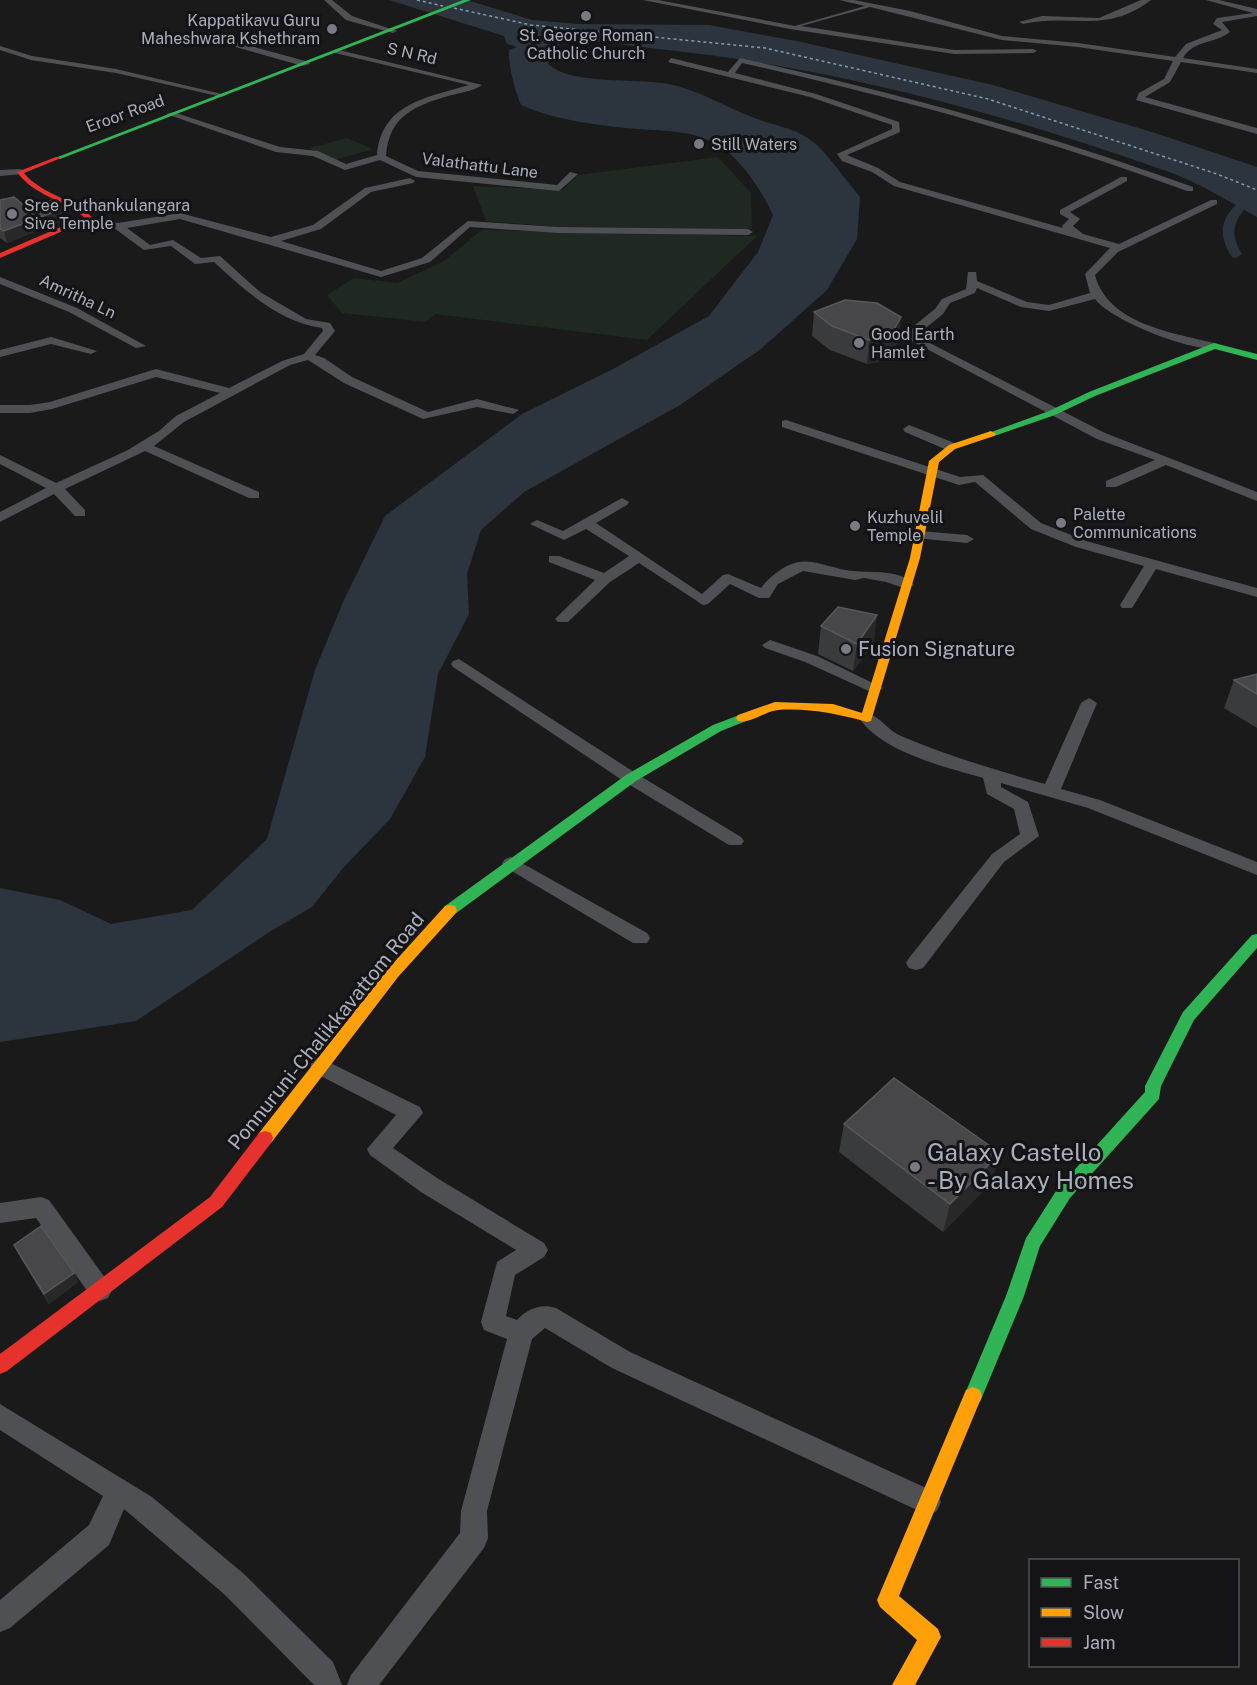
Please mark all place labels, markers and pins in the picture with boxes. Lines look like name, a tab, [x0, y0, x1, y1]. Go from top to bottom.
marker: St. George Roman Catholic Church	[579, 9, 593, 23]
place label: Kappatikavu Guru Maheshwara Kshethram	[141, 11, 320, 48]
marker: Kappatikavu Guru Maheshwara Kshethram	[325, 22, 339, 36]
place label: St. George Roman Catholic Church	[519, 26, 653, 63]
place label: Still Waters	[711, 135, 797, 154]
marker: Still Waters	[692, 137, 706, 151]
place label: Sree Puthankulangara Siva Temple	[24, 196, 190, 233]
marker: Sree Puthankulangara Siva Temple	[5, 207, 19, 221]
place label: Good Earth Hamlet	[871, 325, 954, 362]
marker: Good Earth Hamlet	[852, 336, 866, 350]
place label: Palette Communications	[1073, 505, 1197, 542]
place label: Kuzhuvelil Temple	[867, 508, 944, 545]
marker: Palette Communications	[1054, 516, 1068, 530]
marker: Kuzhuvelil Temple	[848, 519, 862, 533]
place label: Fusion Signature	[858, 637, 1015, 661]
marker: Fusion Signature	[839, 642, 853, 656]
place label: Galaxy Castello - By Galaxy Homes	[927, 1138, 1134, 1194]
marker: Galaxy Castello - By Galaxy Homes	[908, 1160, 922, 1174]

